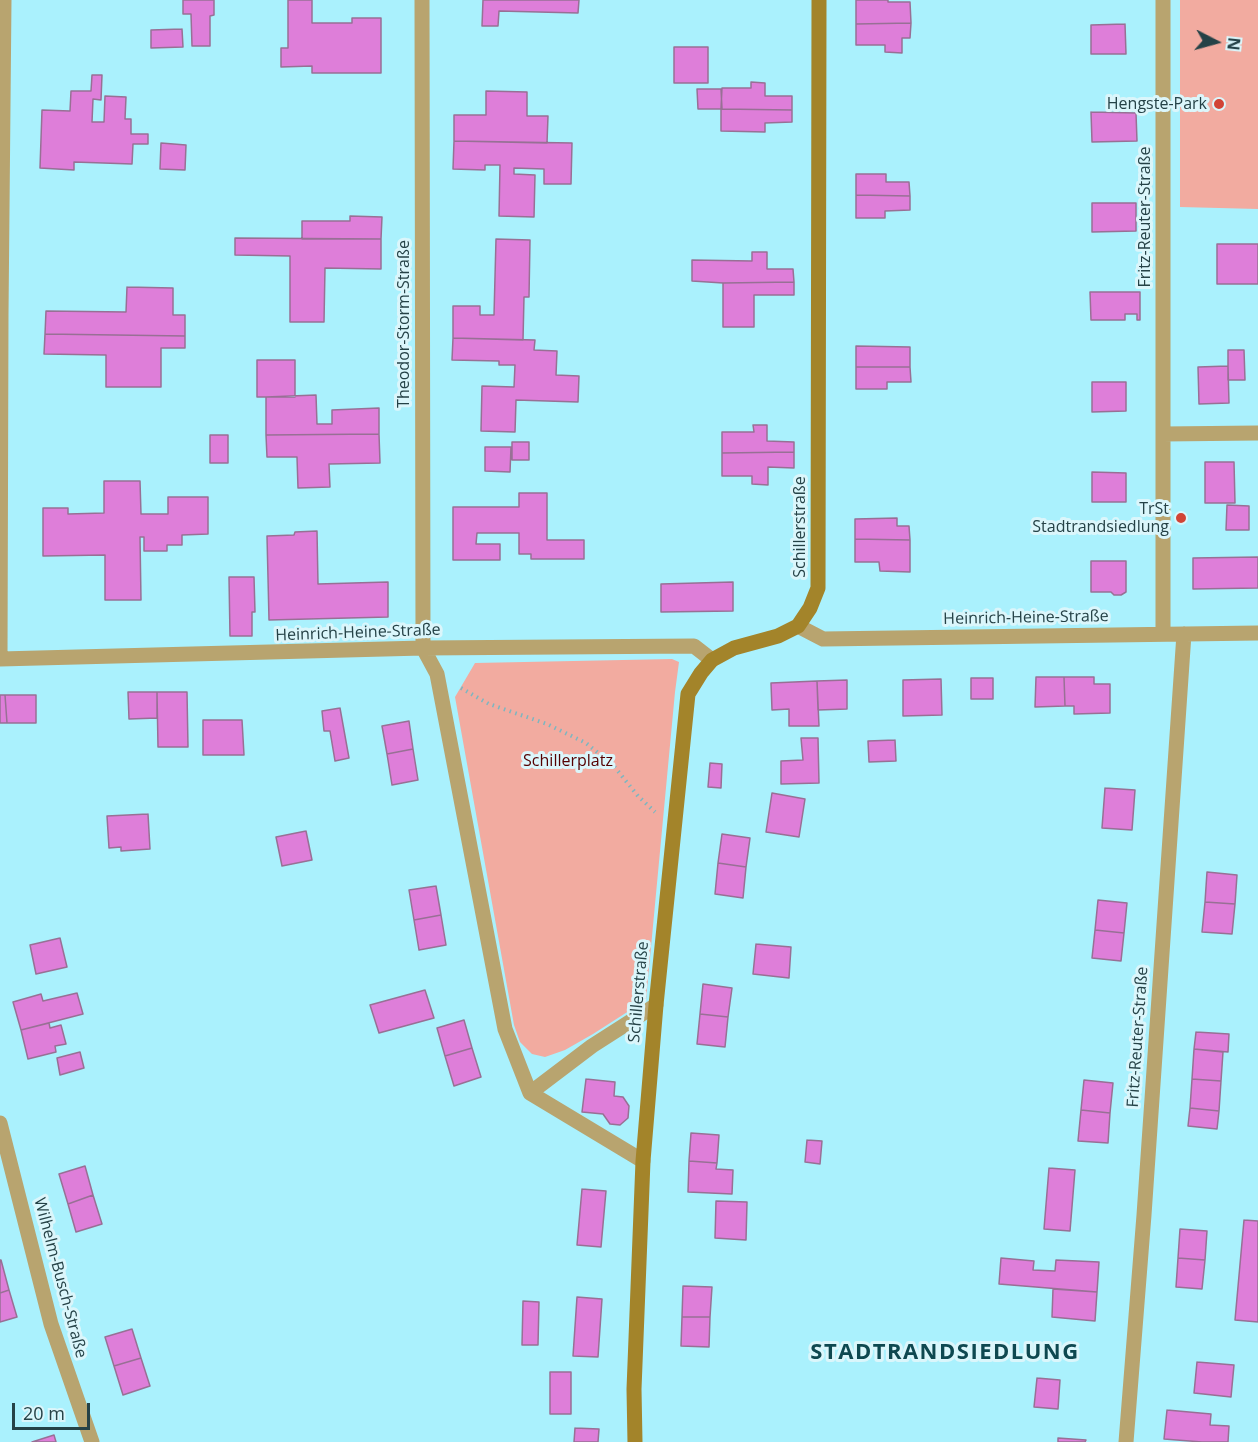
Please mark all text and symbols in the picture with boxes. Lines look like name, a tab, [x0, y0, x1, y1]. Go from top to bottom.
north arrow	[1186, 12, 1246, 72]
text: N	[1222, 36, 1246, 51]
place label: Hengste-Park	[1107, 94, 1207, 114]
marker: Hengste-Park	[1212, 97, 1226, 111]
street label: Fritz-Reuter-Straße	[1135, 146, 1155, 288]
street label: Theodor-Storm-Straße	[394, 240, 414, 408]
street label: Schillerstraße	[790, 476, 810, 578]
place label: TrSt Stadtrandsiedlung	[1032, 499, 1169, 537]
marker: TrSt Stadtrandsiedlung	[1174, 511, 1188, 525]
street label: Heinrich-Heine-Straße	[943, 607, 1109, 629]
street label: Heinrich-Heine-Straße	[275, 621, 441, 645]
park label: Schillerplatz	[523, 751, 613, 771]
street label: Schillerstraße	[625, 941, 653, 1043]
street label: Fritz-Reuter-Straße	[1124, 966, 1152, 1108]
street label: Wilhelm-Busch-Straße	[29, 1196, 91, 1360]
district label: STADTRANDSIEDLUNG	[810, 1340, 1080, 1366]
scale bar	[15, 1391, 93, 1429]
text: 20 m	[23, 1401, 65, 1425]

